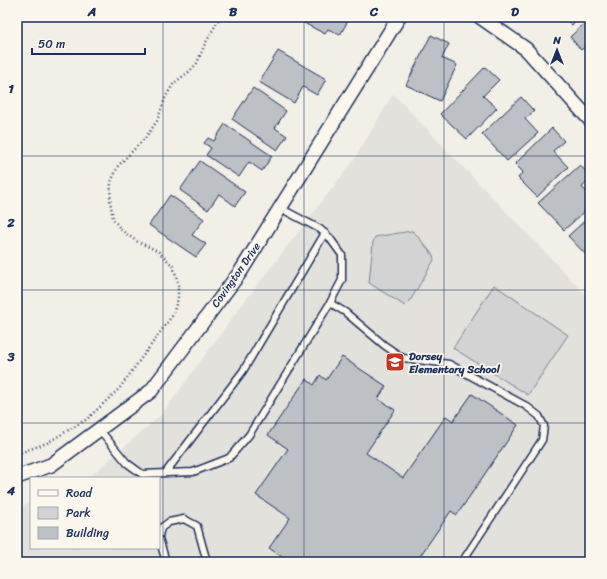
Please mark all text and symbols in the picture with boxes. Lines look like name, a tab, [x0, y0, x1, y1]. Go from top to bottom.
text: A	[87, 0, 96, 23]
text: B	[229, 0, 238, 23]
text: C	[369, 0, 379, 23]
text: D	[511, 0, 519, 23]
scale bar	[32, 30, 145, 56]
north arrow	[537, 30, 577, 70]
text: N	[552, 31, 561, 50]
text: 50 m	[38, 33, 65, 55]
text: 1	[8, 77, 14, 100]
text: 2	[6, 211, 15, 234]
street label: Covington Drive	[206, 238, 266, 312]
text: 3	[6, 345, 15, 368]
place label: Dorsey Elementary School	[409, 347, 501, 379]
school or university icon: Dorsey Elementary School	[384, 351, 406, 373]
legend	[30, 477, 160, 549]
text: 4	[6, 479, 16, 502]
text: Road	[66, 482, 93, 504]
text: Park	[66, 502, 91, 524]
text: Building	[66, 522, 109, 544]

